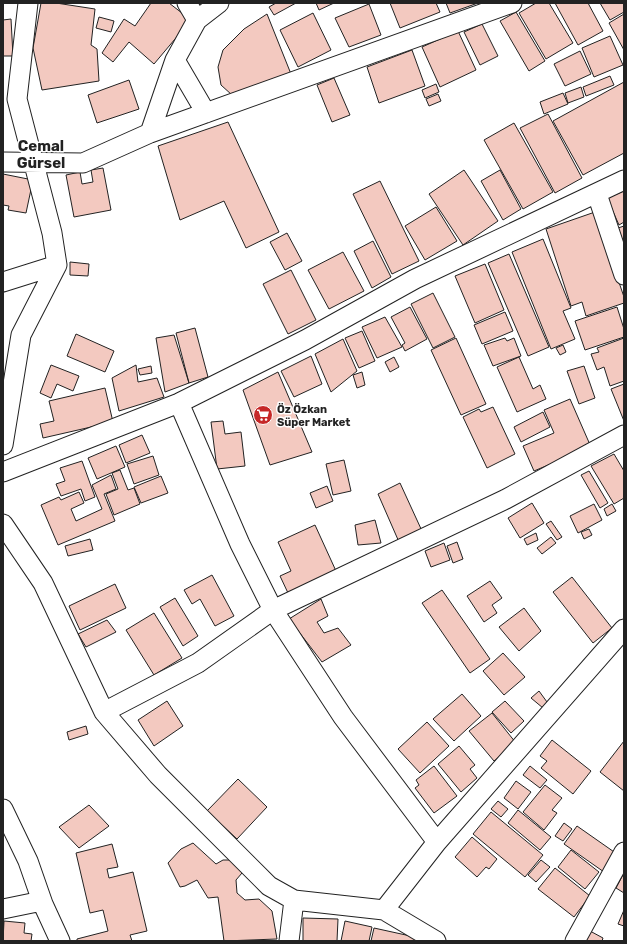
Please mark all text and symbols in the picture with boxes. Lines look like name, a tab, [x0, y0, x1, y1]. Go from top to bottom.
district label: Cemal Gürsel	[17, 137, 65, 172]
place label: Öz Özkan Süper Market	[277, 403, 350, 429]
supermarket icon: Öz Özkan Süper Market	[252, 404, 274, 426]

